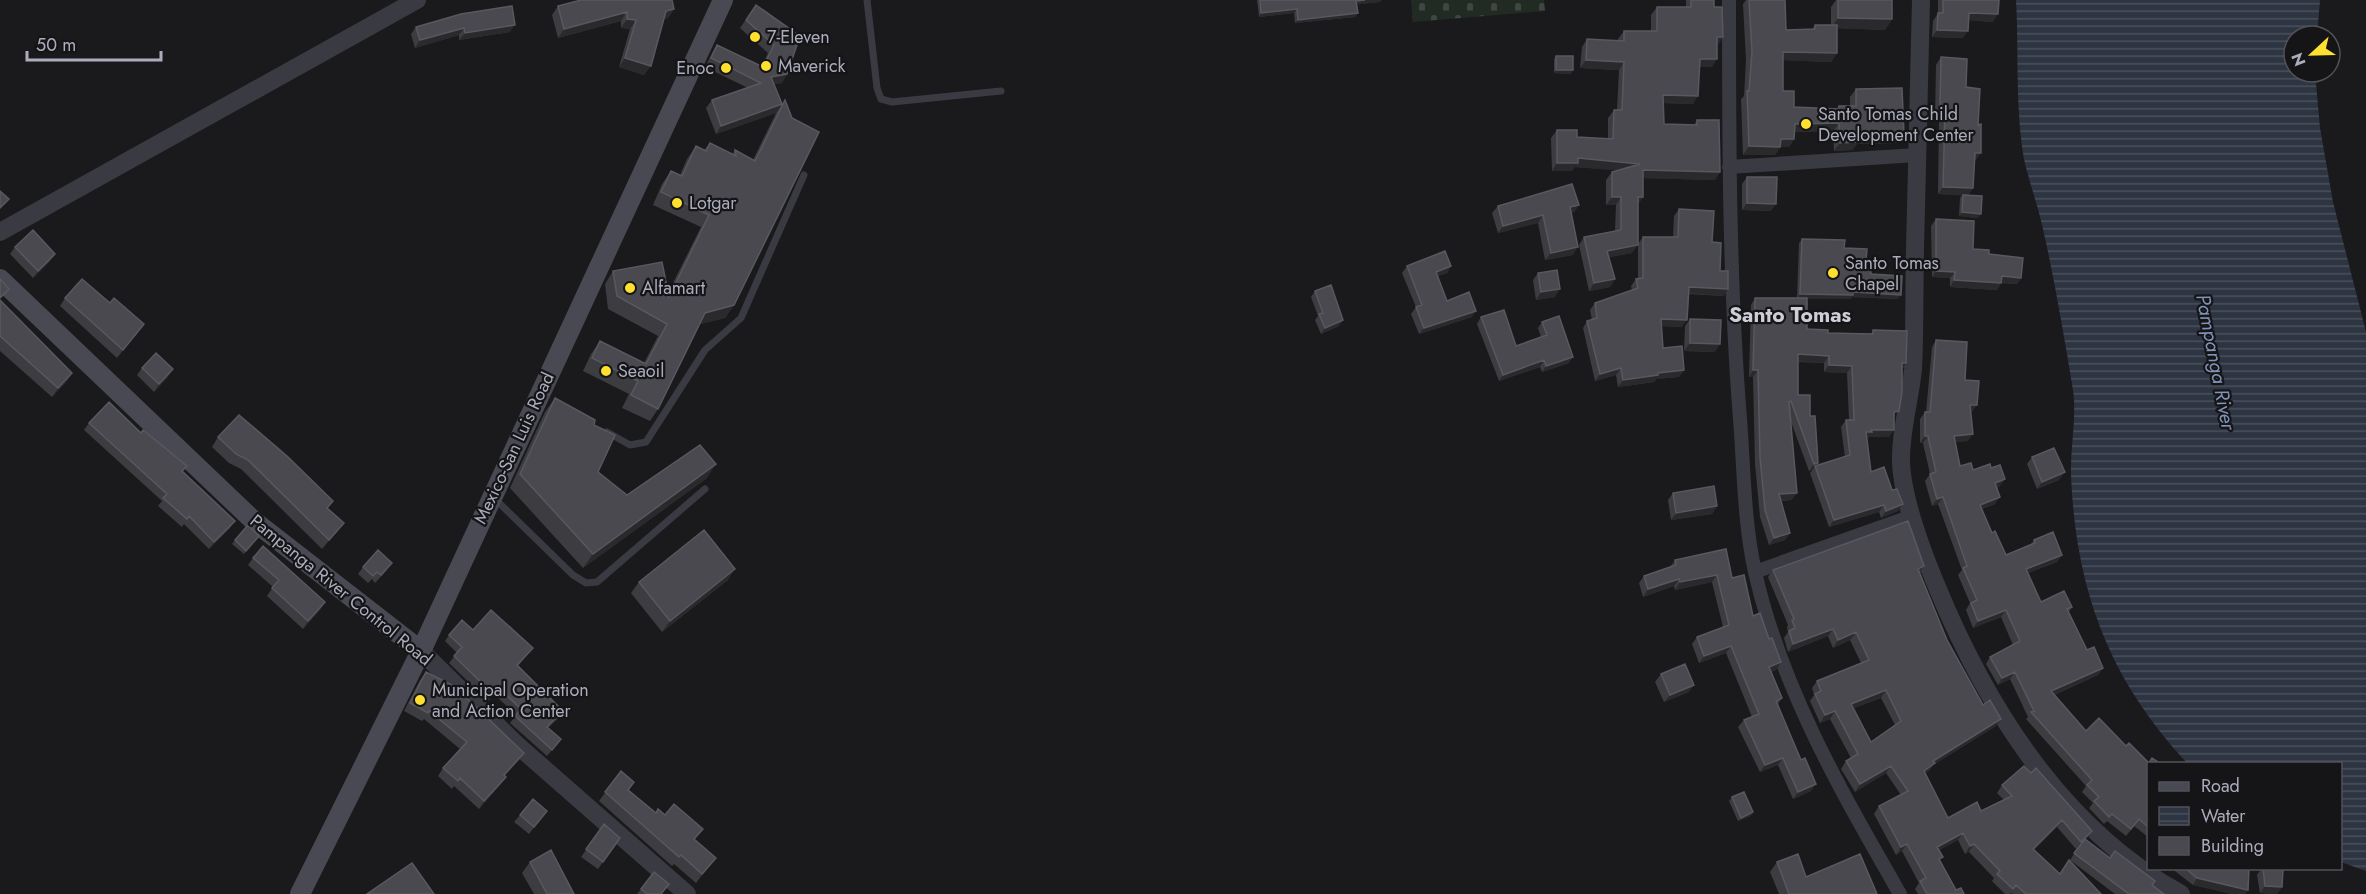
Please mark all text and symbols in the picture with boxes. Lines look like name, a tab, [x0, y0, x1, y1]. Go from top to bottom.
scale bar	[27, 24, 160, 62]
place label: 7-Eleven	[767, 24, 830, 50]
north arrow	[2282, 24, 2342, 84]
marker: 7-Eleven	[748, 30, 762, 44]
text: 50 m	[36, 32, 76, 58]
text: N	[2286, 49, 2312, 70]
place label: Maverick	[778, 53, 846, 79]
place label: Enoc	[676, 55, 714, 81]
marker: Maverick	[759, 59, 773, 73]
marker: Enoc	[719, 61, 733, 75]
place label: Santo Tomas Child Development Center	[1818, 101, 1975, 148]
marker: Santo Tomas Child Development Center	[1799, 117, 1813, 131]
place label: Lotgar	[689, 190, 737, 216]
marker: Lotgar	[670, 196, 684, 210]
place label: Santo Tomas Chapel	[1845, 250, 1939, 297]
marker: Santo Tomas Chapel	[1826, 266, 1840, 280]
place label: Alfamart	[642, 275, 706, 301]
marker: Alfamart	[623, 281, 637, 295]
water label: Pampanga River	[2188, 292, 2243, 434]
district label: Santo Tomas	[1729, 300, 1851, 330]
place label: Seaoil	[618, 358, 664, 384]
marker: Seaoil	[599, 364, 613, 378]
street label: Mexico-San Luis Road	[467, 368, 561, 528]
street label: Pampanga River Control Road	[244, 508, 438, 672]
place label: Municipal Operation and Action Center	[432, 677, 589, 724]
marker: Municipal Operation and Action Center	[413, 693, 427, 707]
legend	[2147, 762, 2342, 870]
text: Road	[2201, 773, 2240, 799]
text: Water	[2201, 803, 2246, 829]
text: Building	[2201, 833, 2264, 859]

